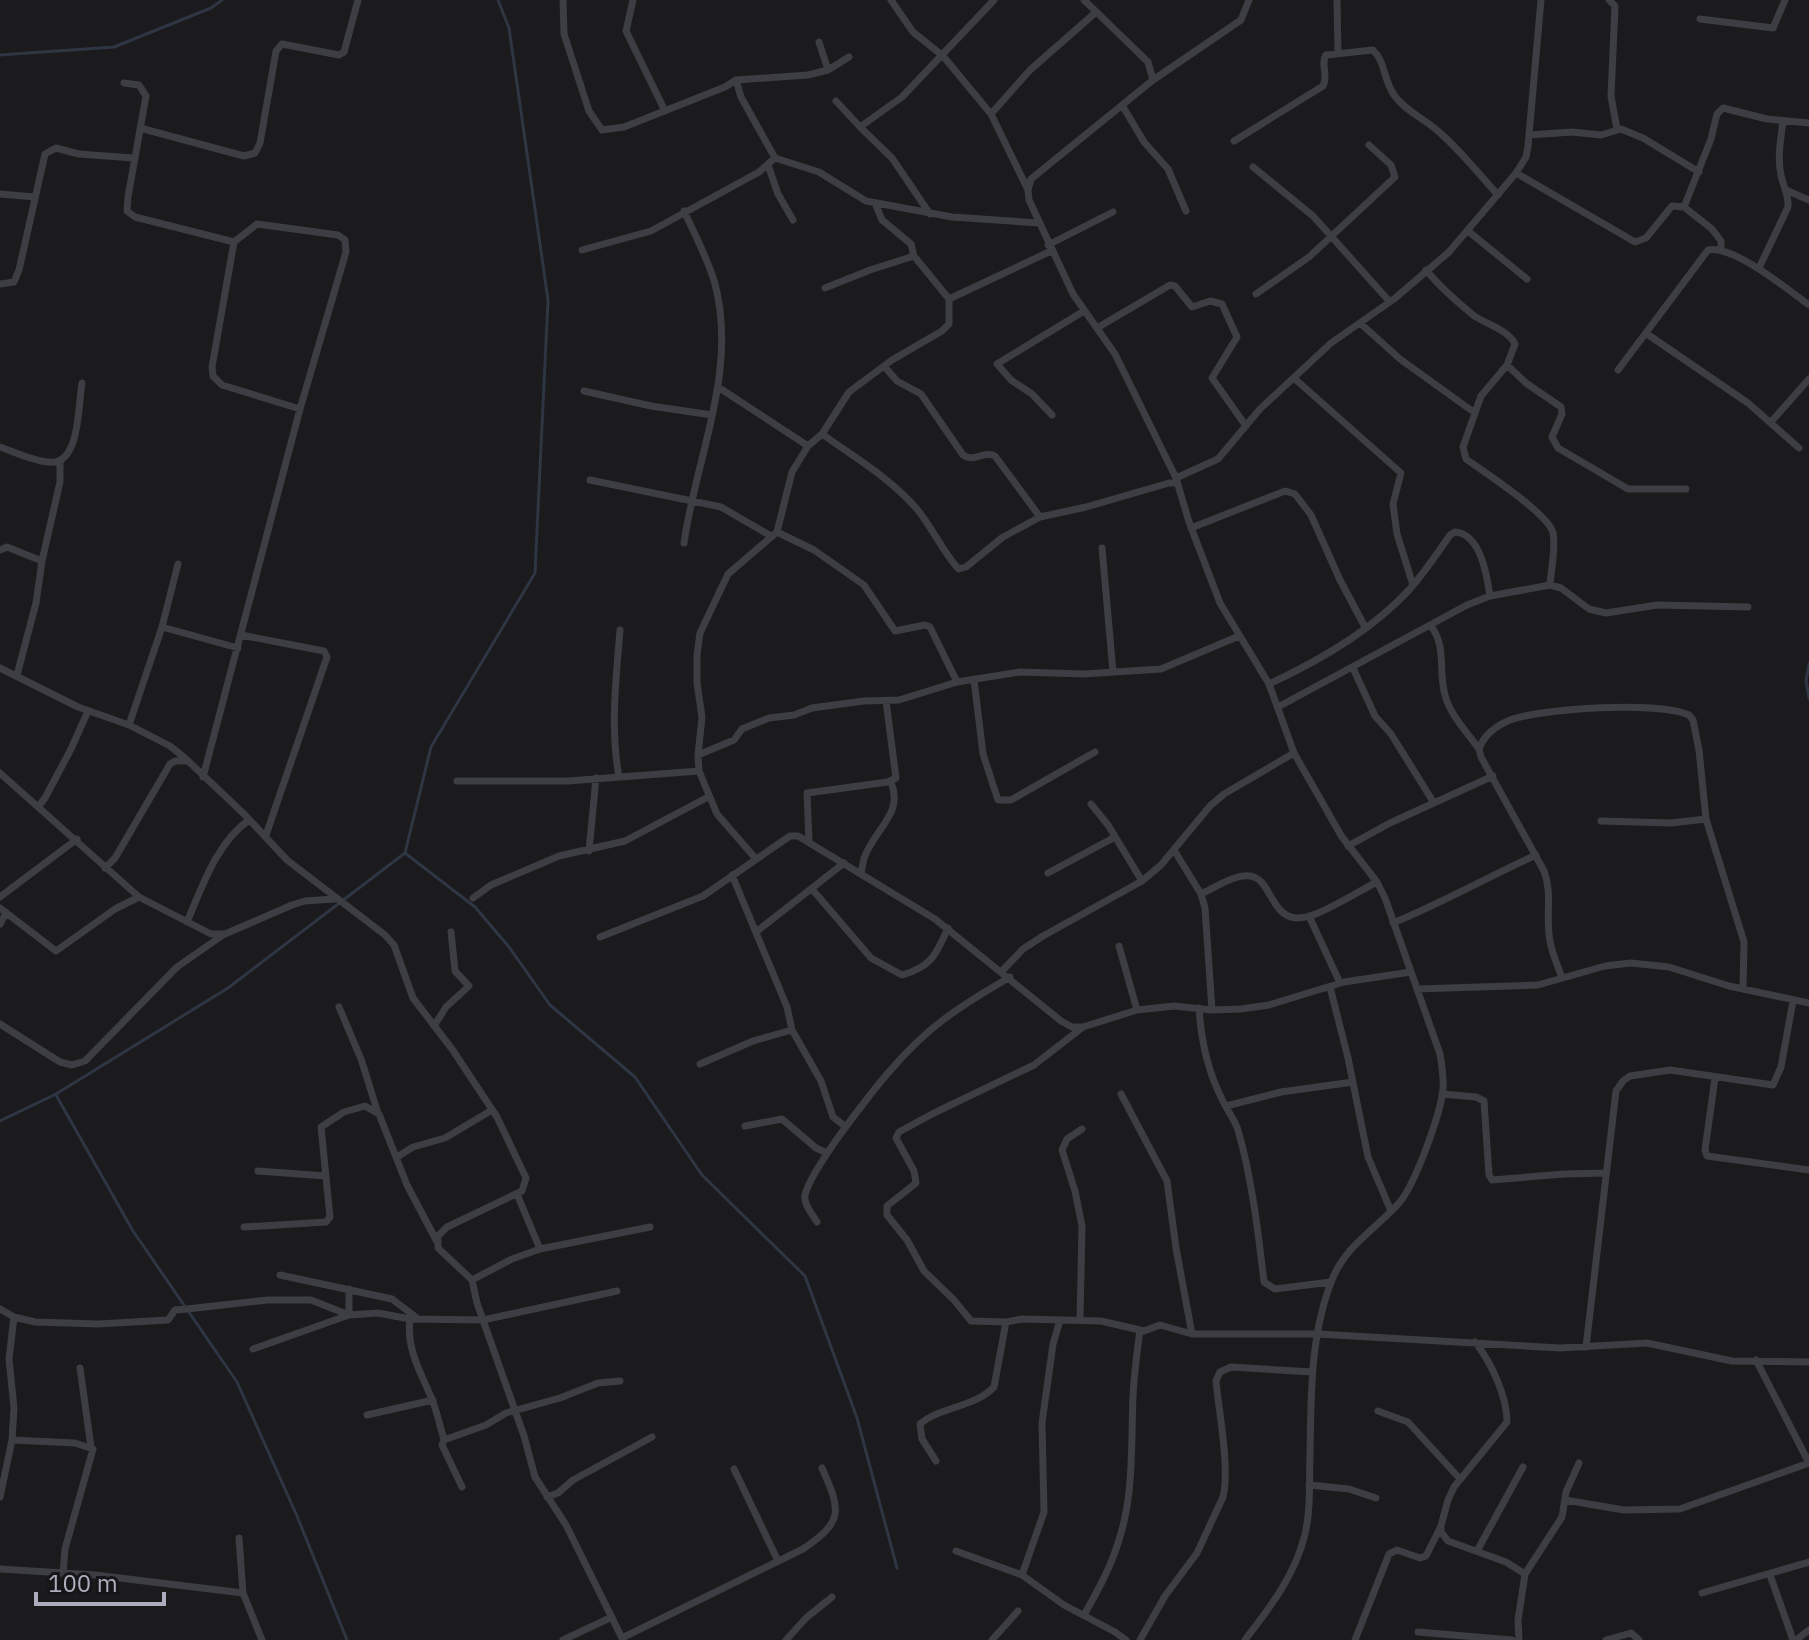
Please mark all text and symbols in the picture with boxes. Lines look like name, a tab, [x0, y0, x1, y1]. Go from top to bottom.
scale bar	[36, 1556, 164, 1606]
text: 100 m	[48, 1567, 118, 1599]

